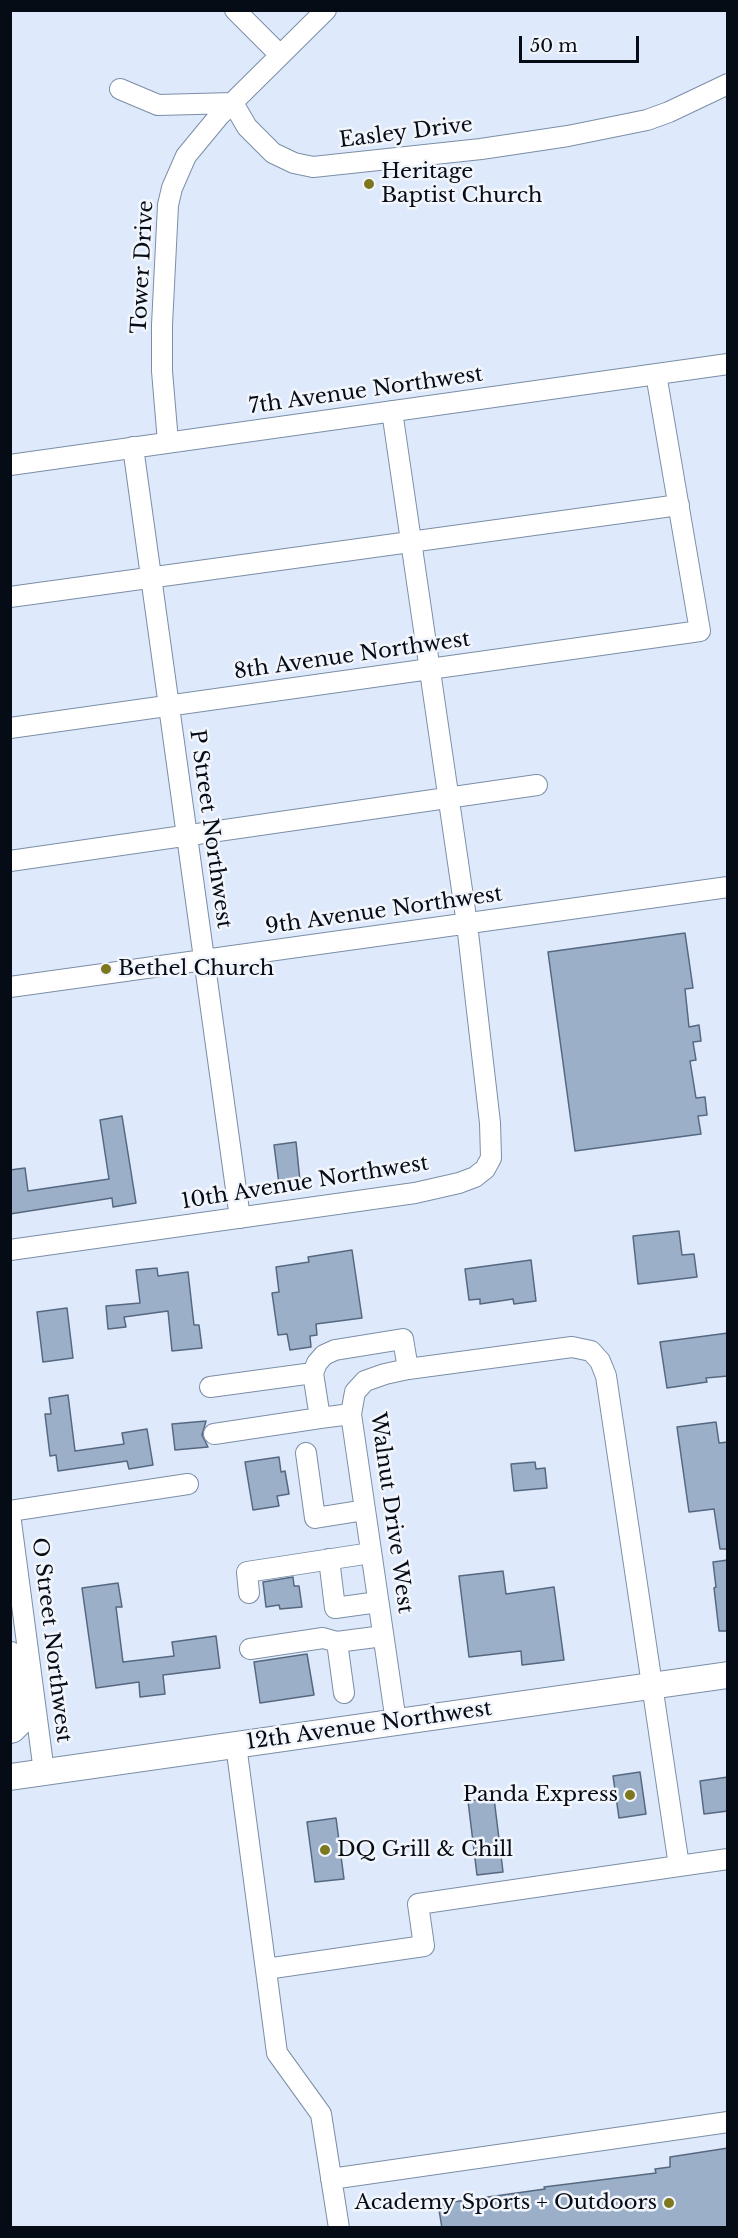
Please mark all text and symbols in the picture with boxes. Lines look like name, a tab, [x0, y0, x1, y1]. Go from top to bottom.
scale bar	[522, 24, 642, 62]
text: 50 m	[530, 35, 578, 57]
street label: Easley Drive	[338, 112, 474, 154]
place label: Heritage Baptist Church	[381, 159, 542, 209]
marker: Heritage Baptist Church	[362, 177, 376, 191]
street label: Tower Drive	[127, 200, 159, 334]
street label: 7th Avenue Northwest	[247, 362, 485, 420]
street label: 8th Avenue Northwest	[232, 627, 472, 685]
street label: P Street Northwest	[184, 728, 236, 930]
street label: 9th Avenue Northwest	[264, 882, 504, 940]
place label: Bethel Church	[118, 956, 274, 982]
marker: Bethel Church	[99, 962, 113, 976]
street label: 10th Avenue Northwest	[180, 1151, 430, 1215]
street label: Walnut Drive West	[364, 1411, 418, 1615]
street label: O Street Northwest	[26, 1536, 76, 1744]
street label: 12th Avenue Northwest	[245, 1696, 493, 1756]
place label: Panda Express	[463, 1782, 618, 1808]
marker: Panda Express	[623, 1788, 637, 1802]
place label: DQ Grill & Chill	[337, 1837, 513, 1863]
marker: DQ Grill & Chill	[318, 1843, 332, 1857]
place label: Academy Sports + Outdoors	[355, 2190, 657, 2216]
marker: Academy Sports + Outdoors	[662, 2196, 676, 2210]

